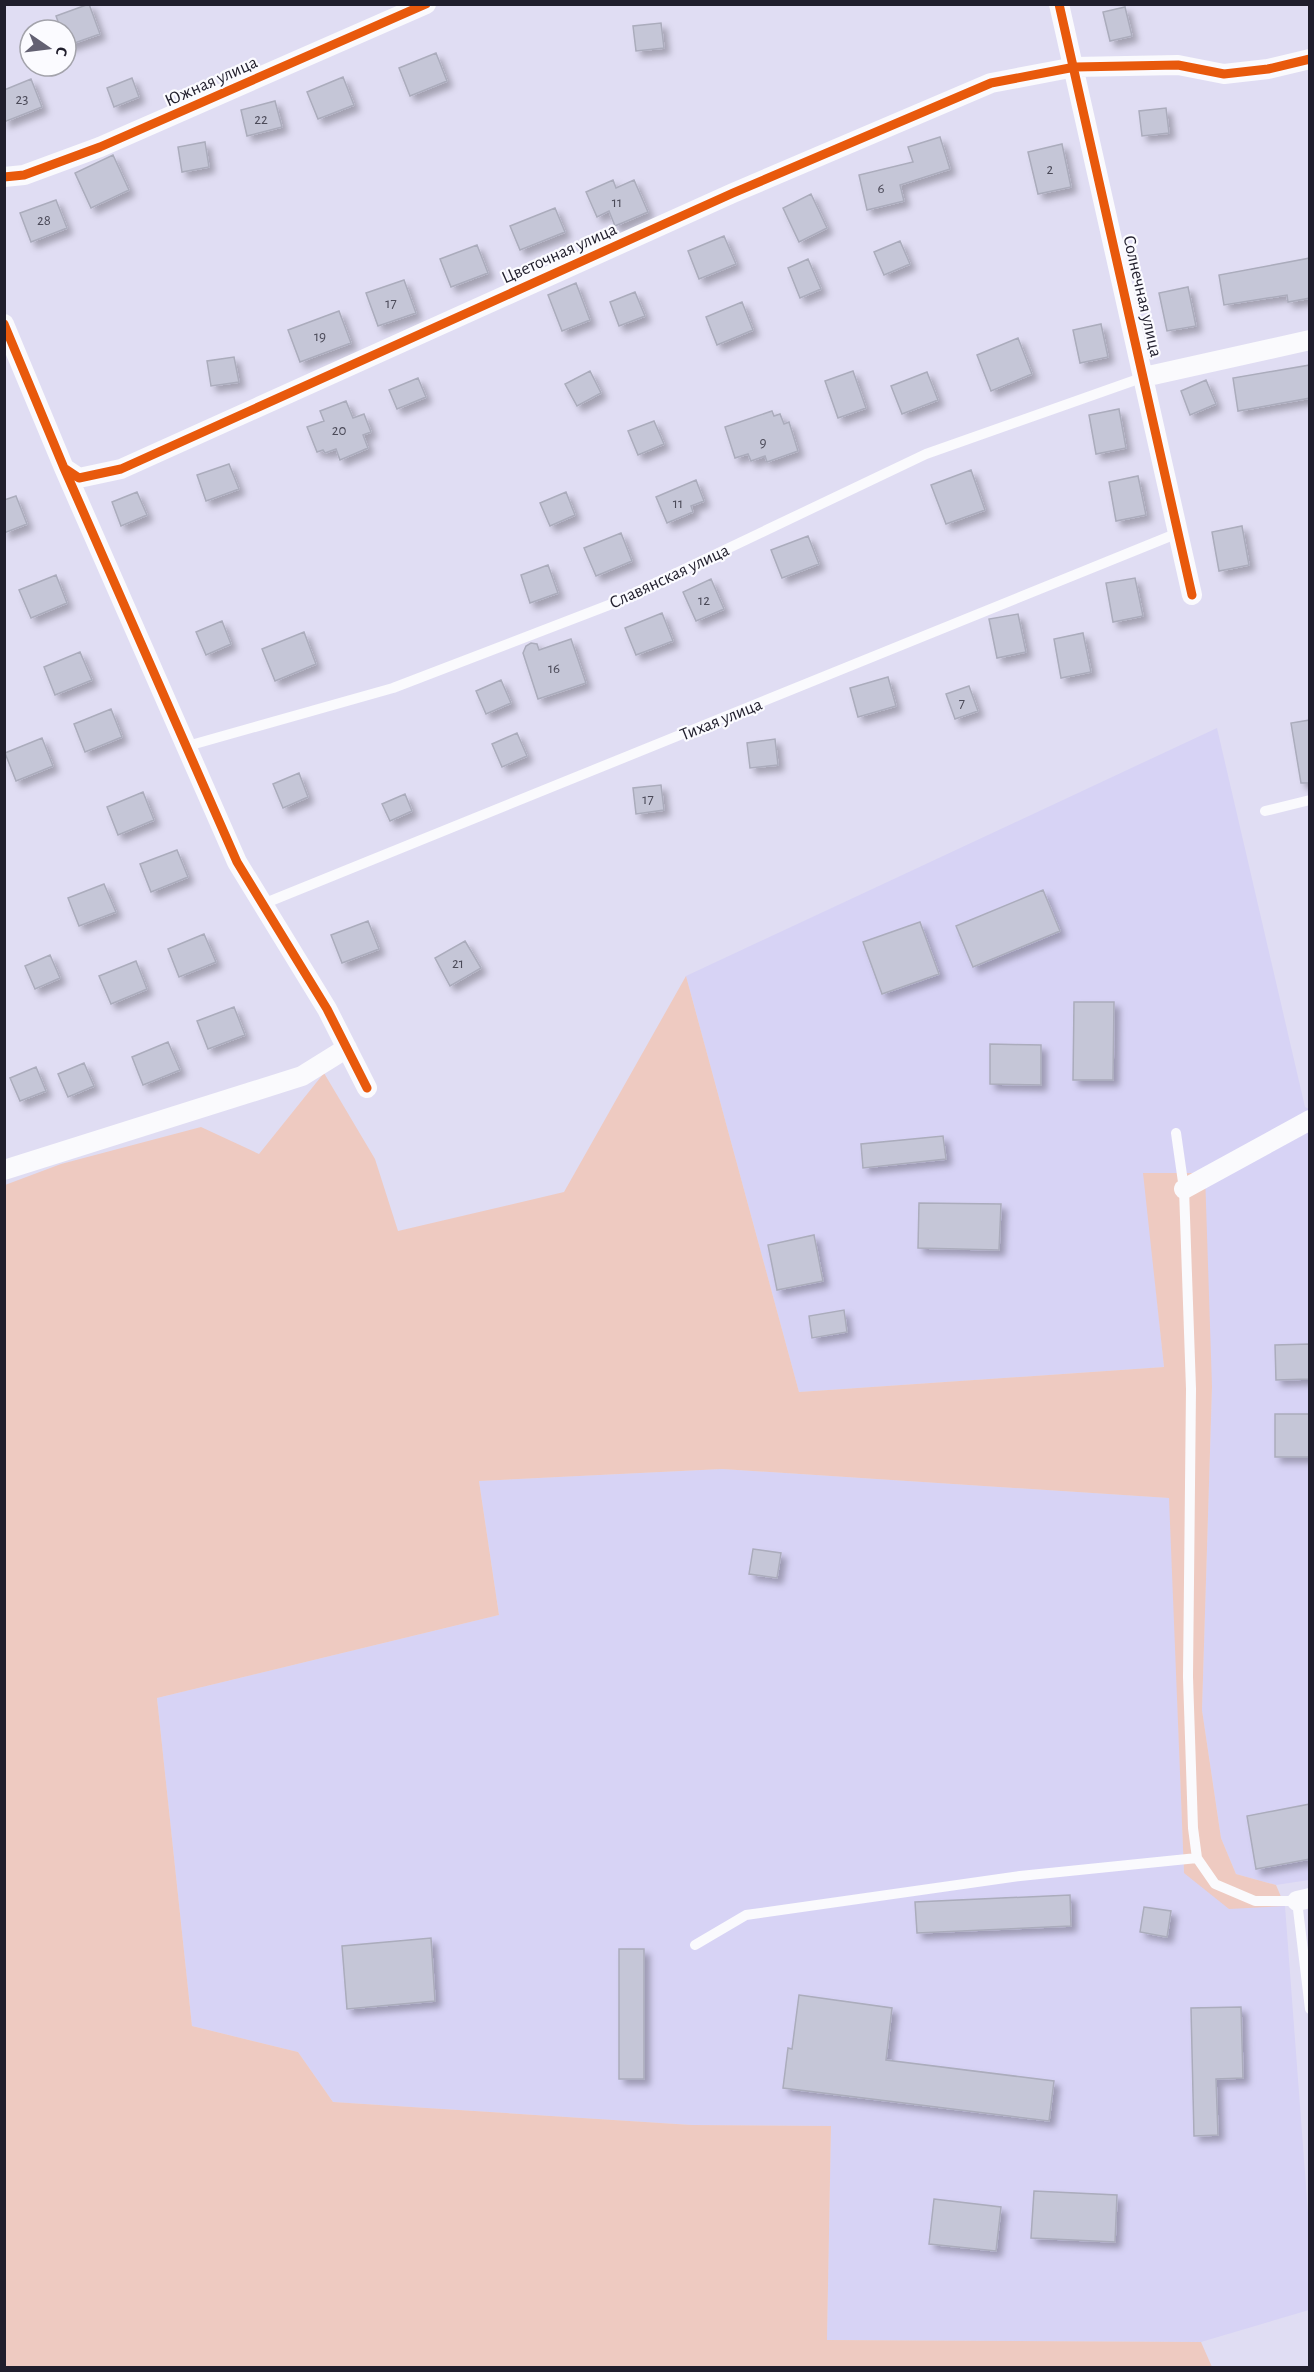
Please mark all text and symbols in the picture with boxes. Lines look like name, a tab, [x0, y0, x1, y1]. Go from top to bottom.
north arrow	[18, 18, 78, 78]
text: С	[53, 45, 70, 58]
street label: Южная улица	[162, 53, 260, 110]
house number: 23	[15, 92, 29, 107]
house number: 22	[254, 112, 268, 127]
house number: 2	[1047, 162, 1054, 177]
house number: 6	[877, 181, 885, 196]
house number: 11	[612, 195, 622, 210]
house number: 28	[37, 213, 51, 228]
street label: Цветочная улица	[499, 220, 620, 287]
street label: Солнечная улица	[1119, 234, 1165, 359]
house number: 17	[385, 296, 397, 311]
house number: 19	[314, 329, 326, 344]
house number: 20	[332, 423, 346, 438]
house number: 9	[759, 435, 767, 450]
house number: 11	[673, 496, 683, 511]
street label: Славянская улица	[607, 541, 732, 613]
house number: 12	[698, 593, 710, 608]
house number: 16	[548, 661, 560, 676]
street label: Тихая улица	[678, 695, 765, 745]
house number: 7	[959, 696, 965, 711]
house number: 17	[642, 792, 654, 807]
house number: 21	[452, 956, 464, 971]

